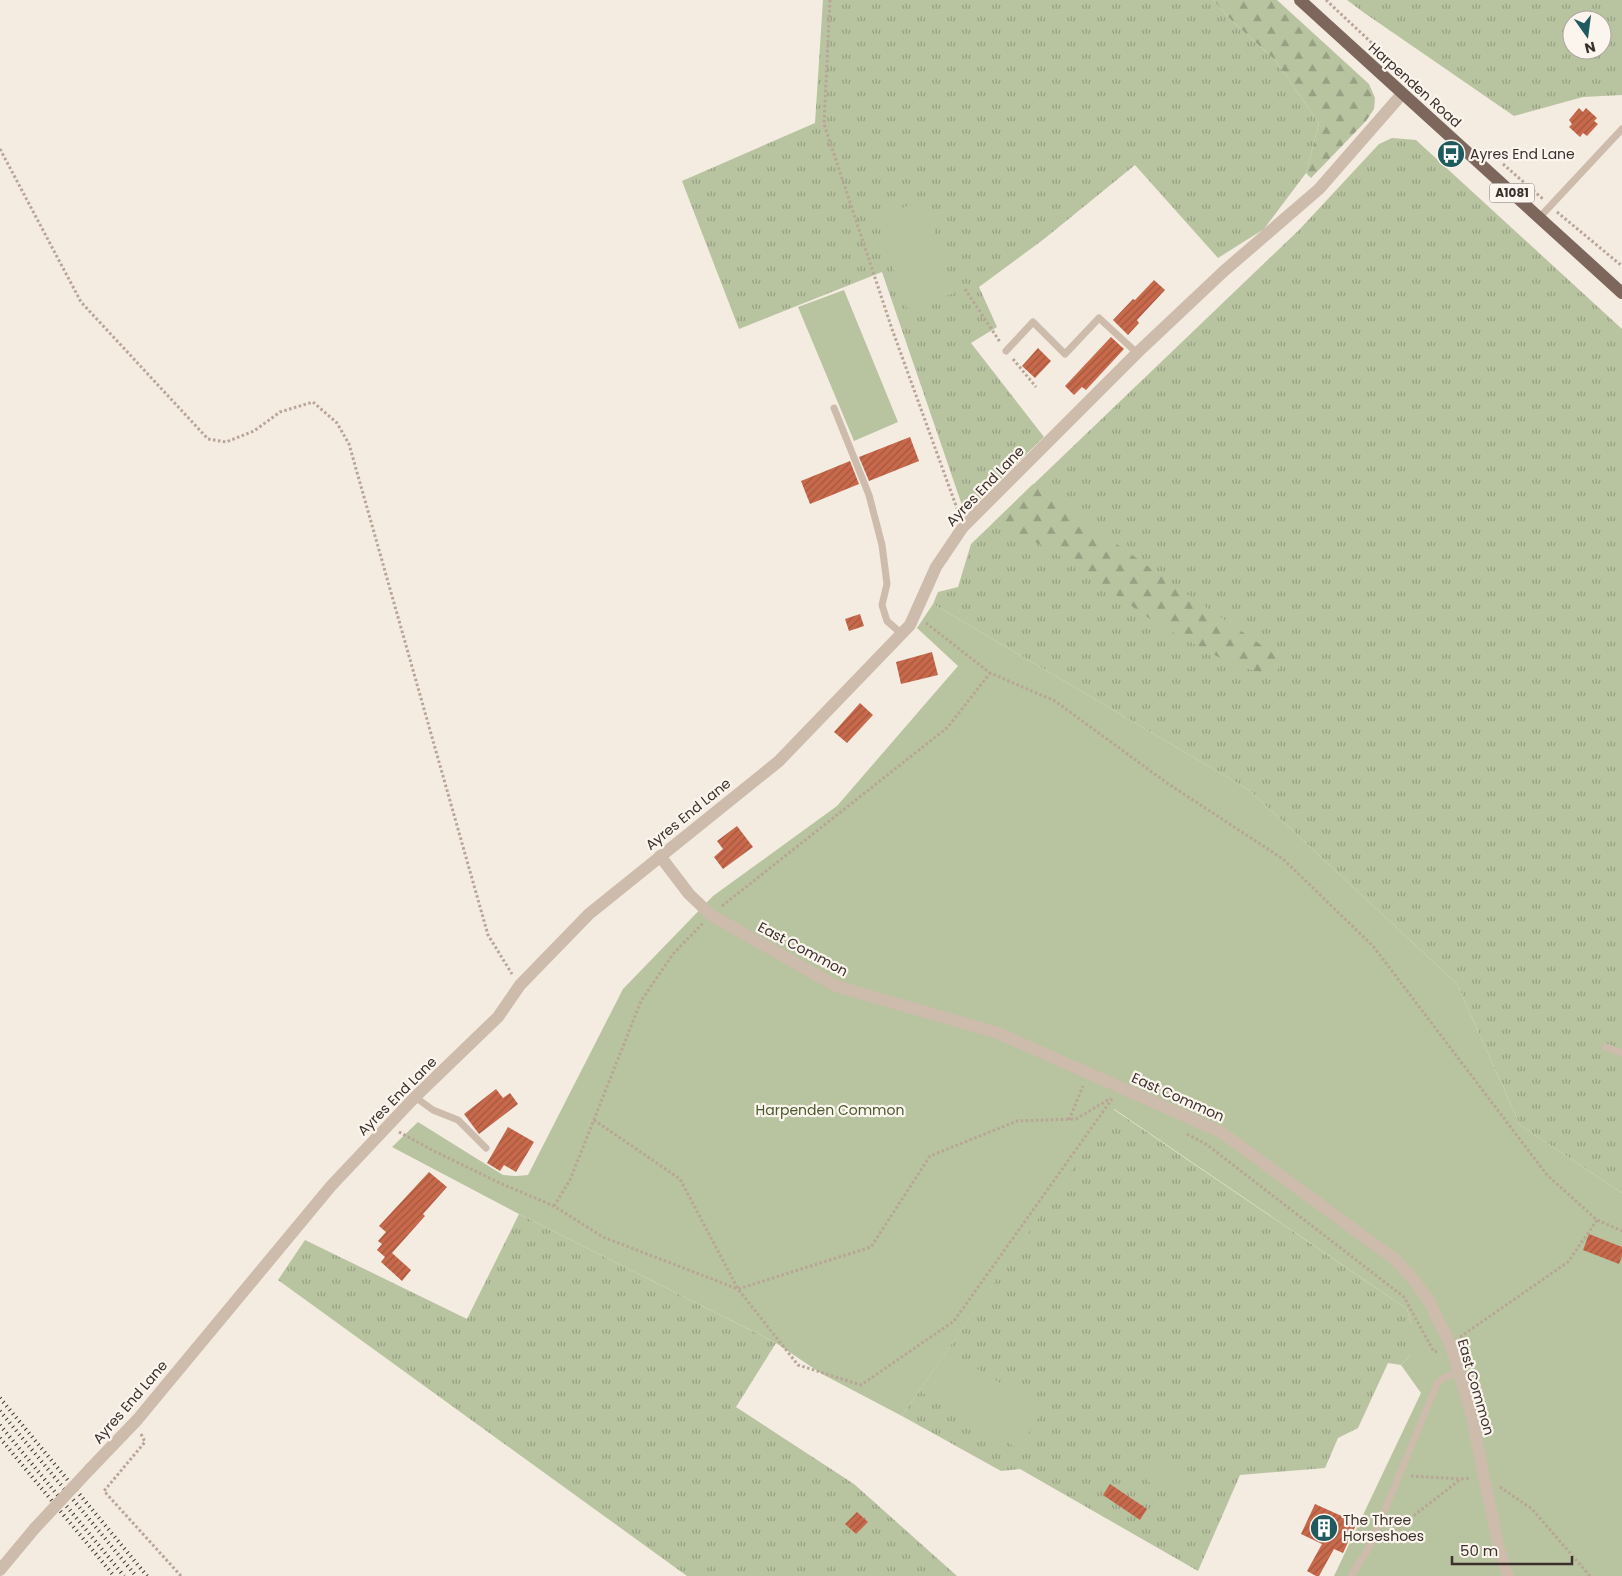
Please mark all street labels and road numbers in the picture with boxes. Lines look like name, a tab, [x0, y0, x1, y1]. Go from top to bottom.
street label: Harpenden Road	[1364, 38, 1466, 132]
road number: A1081	[1490, 184, 1534, 202]
street label: Ayres End Lane	[941, 441, 1029, 531]
street label: Ayres End Lane	[641, 773, 735, 855]
street label: East Common	[754, 917, 852, 981]
street label: Ayres End Lane	[353, 1052, 441, 1140]
street label: East Common	[1129, 1068, 1227, 1126]
street label: East Common	[1453, 1337, 1499, 1437]
street label: Ayres End Lane	[88, 1356, 172, 1448]

